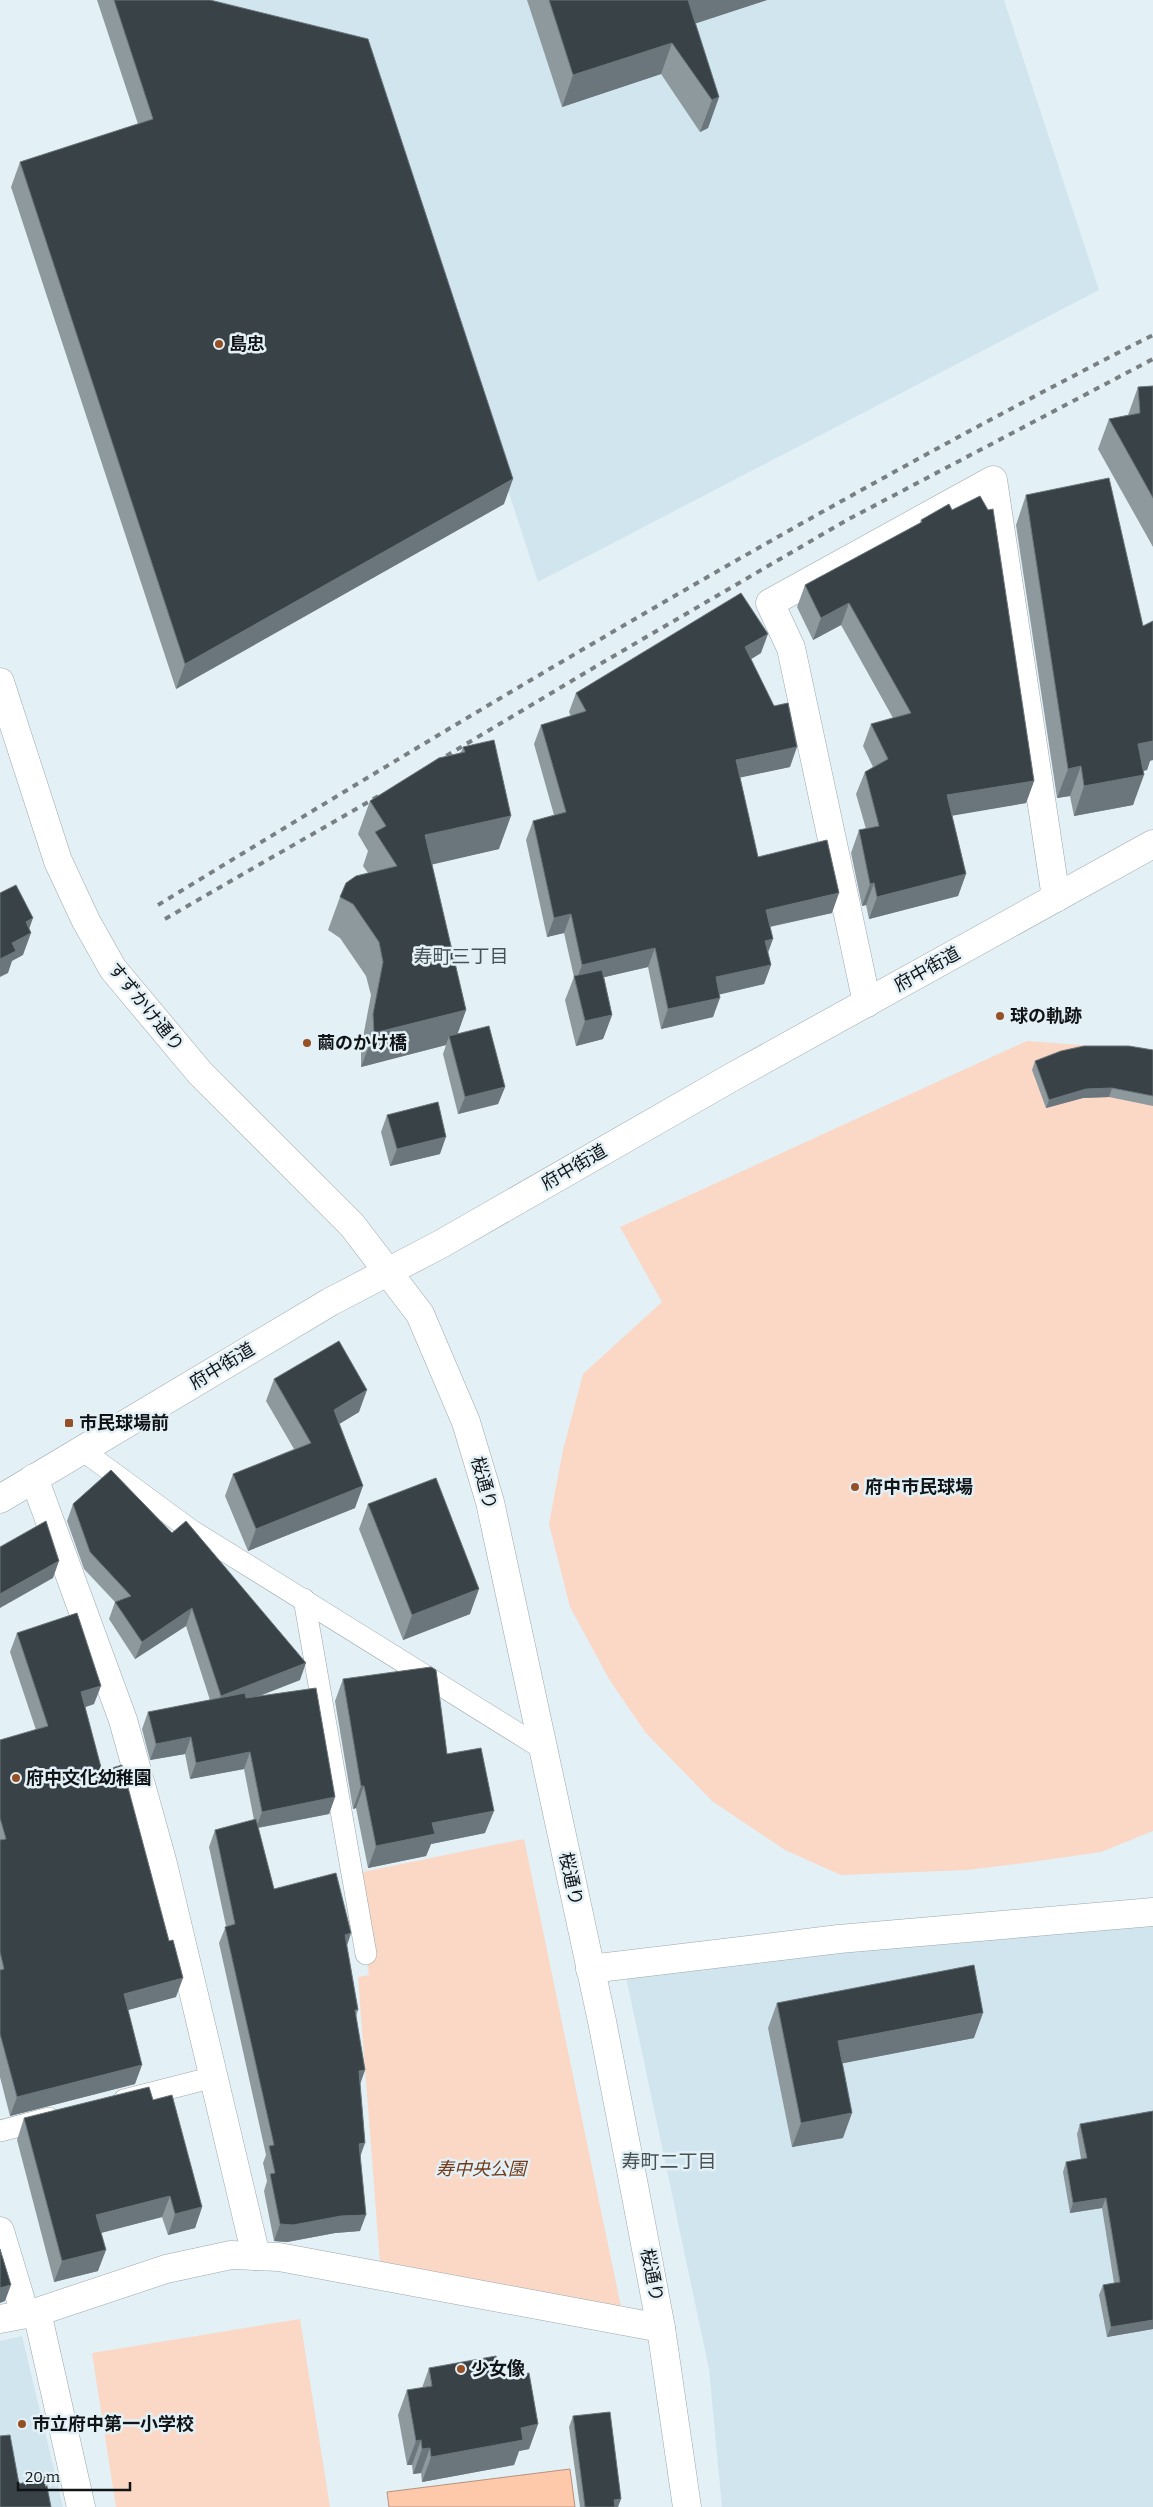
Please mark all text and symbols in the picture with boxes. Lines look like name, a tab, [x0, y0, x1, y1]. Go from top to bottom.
place label: 島忠	[229, 333, 265, 355]
marker: 島忠	[213, 338, 225, 350]
street label: 府中街道	[890, 942, 964, 996]
district label: 寿町三丁目	[413, 945, 509, 968]
street label: すずかけ通り	[103, 958, 189, 1056]
place label: 球の軌跡	[1010, 1005, 1082, 1027]
marker: 球の軌跡	[994, 1010, 1006, 1022]
place label: 繭のかけ橋	[317, 1032, 407, 1054]
marker: 繭のかけ橋	[301, 1037, 313, 1049]
street label: 府中街道	[537, 1139, 611, 1195]
street label: 府中街道	[185, 1338, 259, 1394]
place label: 市民球場前	[79, 1412, 169, 1434]
marker: 市民球場前	[63, 1417, 75, 1429]
street label: 桜通り	[466, 1454, 502, 1512]
place label: 府中市民球場	[865, 1476, 973, 1498]
marker: 府中市民球場	[849, 1481, 861, 1493]
place label: 府中文化幼稚園	[26, 1767, 152, 1789]
marker: 府中文化幼稚園	[10, 1772, 22, 1784]
street label: 桜通り	[555, 1850, 587, 1908]
district label: 寿町二丁目	[621, 2150, 717, 2173]
park label: 寿中央公園	[436, 2158, 529, 2180]
street label: 桜通り	[636, 2246, 668, 2304]
place label: 少女像	[471, 2358, 525, 2380]
marker: 少女像	[455, 2363, 467, 2375]
place label: 市立府中第一小学校	[32, 2413, 194, 2435]
marker: 市立府中第一小学校	[16, 2418, 28, 2430]
scale bar	[18, 2460, 130, 2492]
text: 20 m	[25, 2468, 61, 2486]

